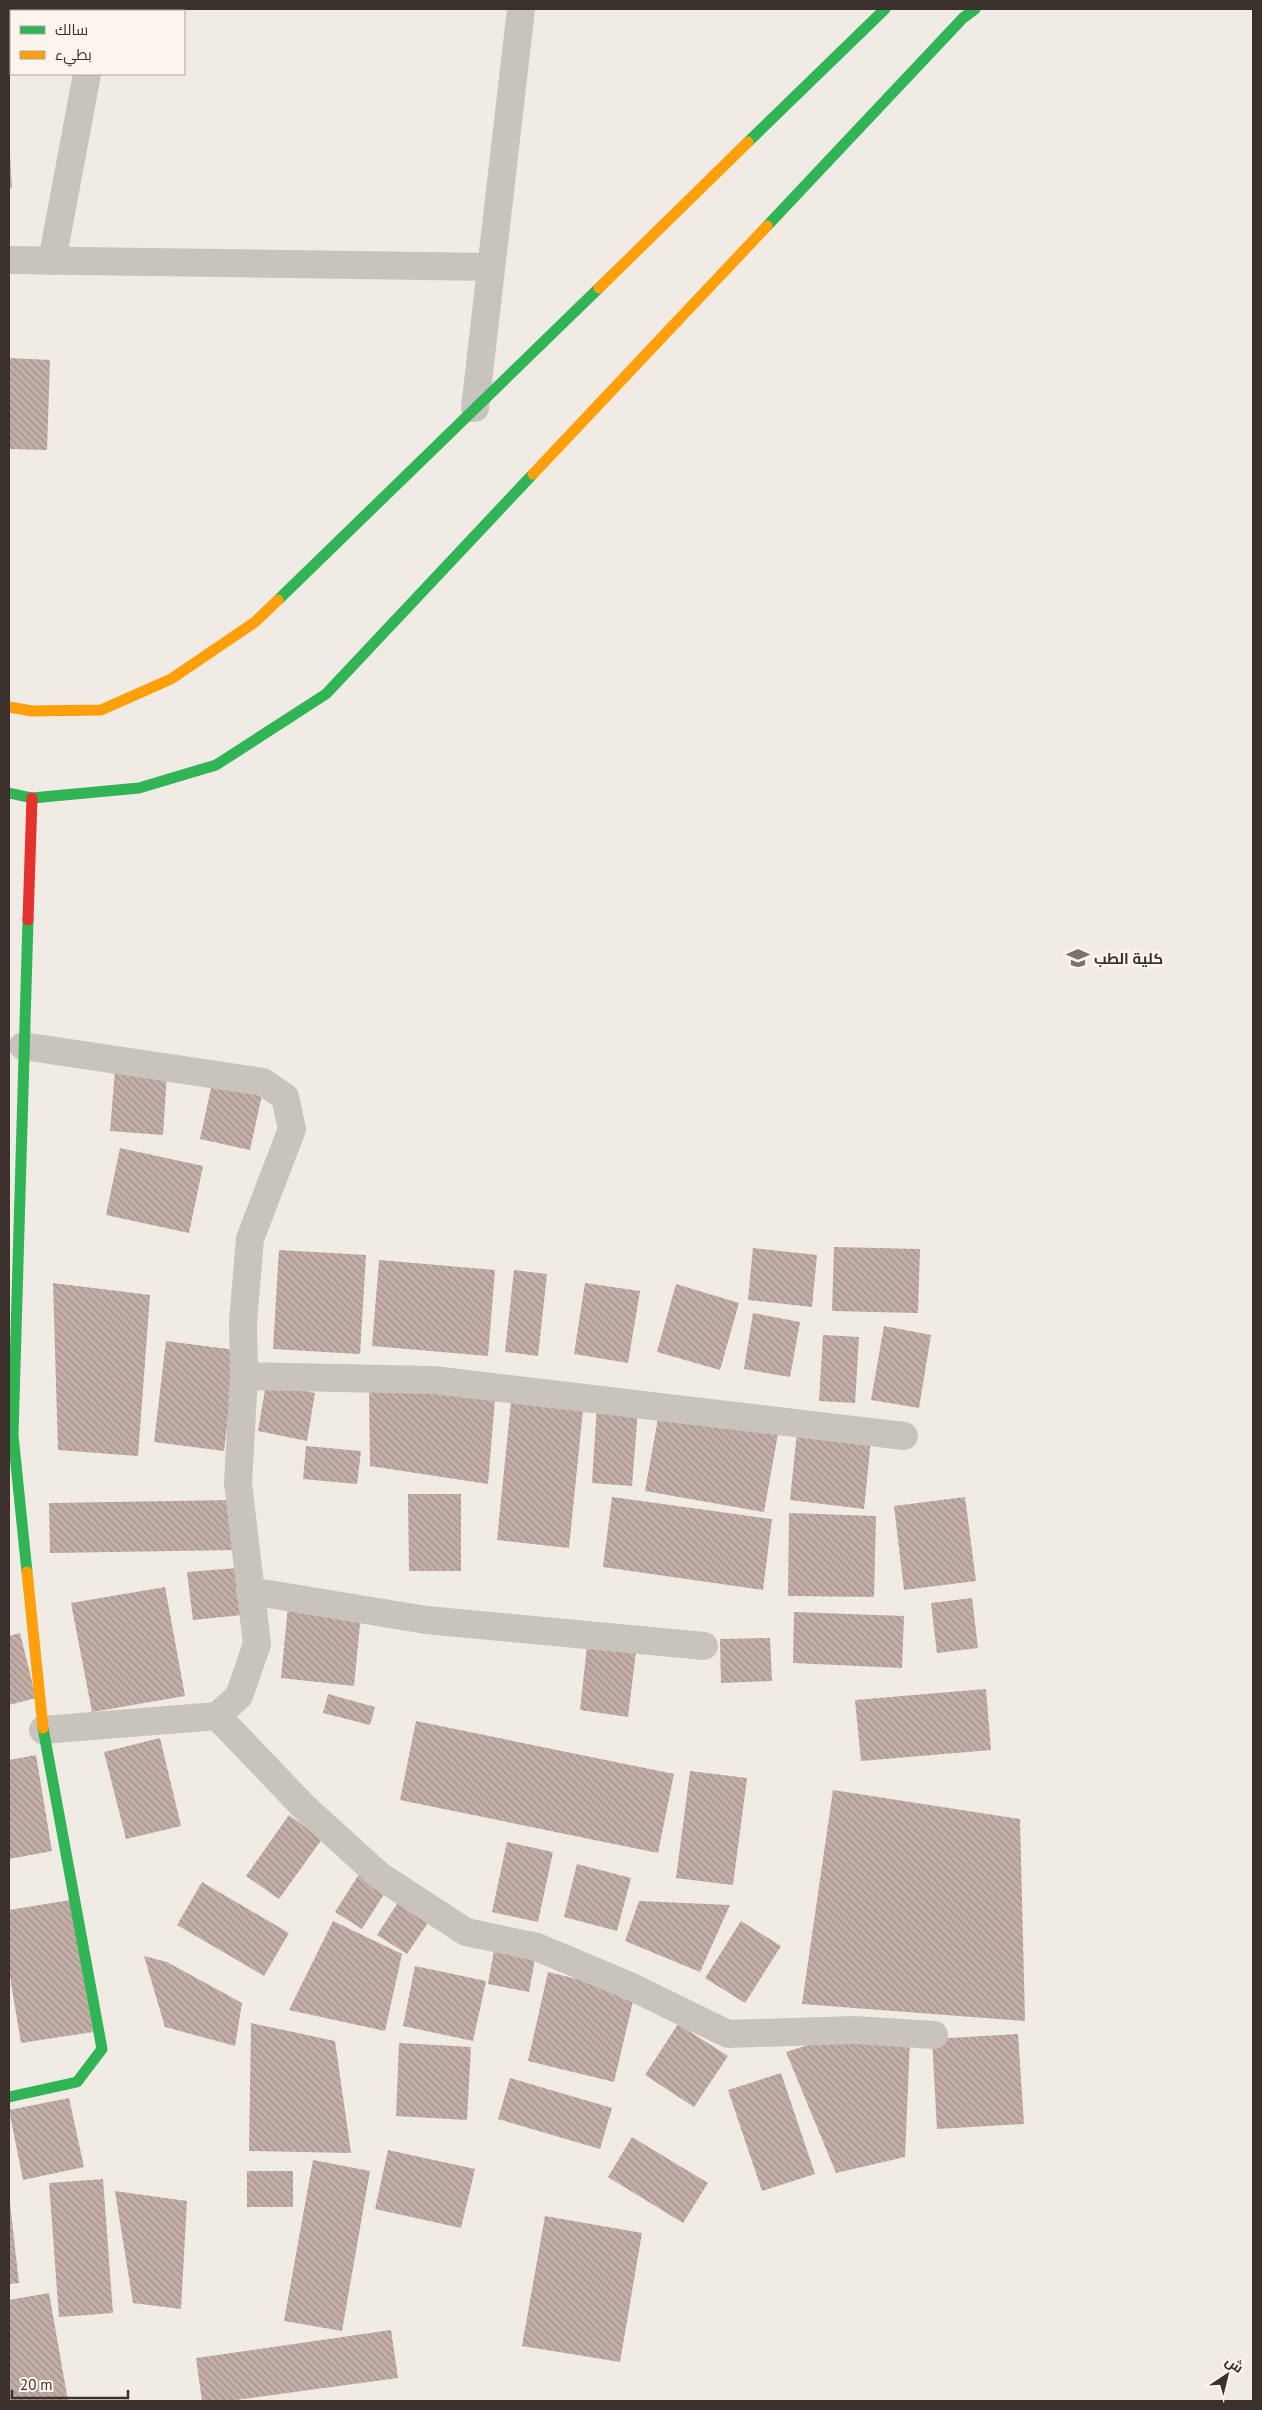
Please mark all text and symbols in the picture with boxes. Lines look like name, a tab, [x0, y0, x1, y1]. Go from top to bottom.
legend	[10, 10, 185, 75]
text: سالك	[55, 20, 88, 39]
text: بطيء	[55, 45, 92, 67]
school or university icon: كلية الطب	[1065, 945, 1091, 971]
place label: كلية الطب	[1094, 949, 1163, 968]
north arrow	[1202, 2350, 1252, 2400]
text: ش	[1222, 2352, 1247, 2377]
scale bar	[12, 2368, 129, 2400]
text: 20 m	[20, 2375, 53, 2394]

